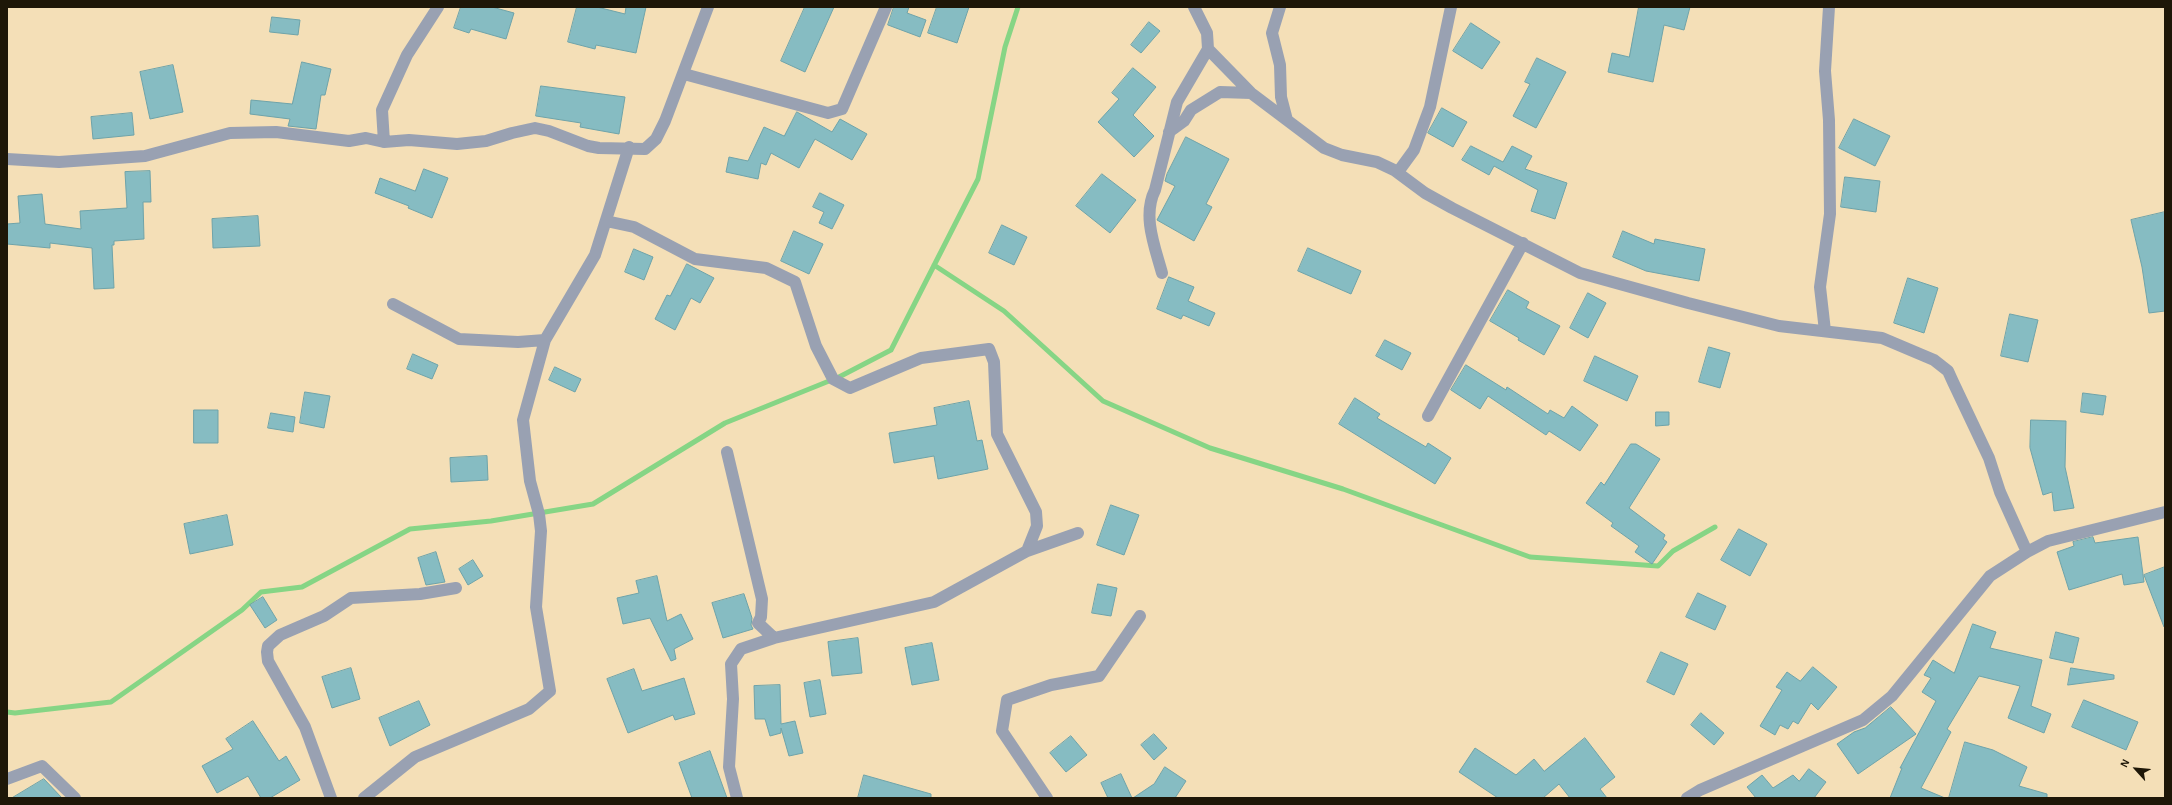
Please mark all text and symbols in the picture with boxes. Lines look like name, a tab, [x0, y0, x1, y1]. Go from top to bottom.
north arrow	[2116, 749, 2156, 789]
text: N	[2118, 757, 2132, 769]

